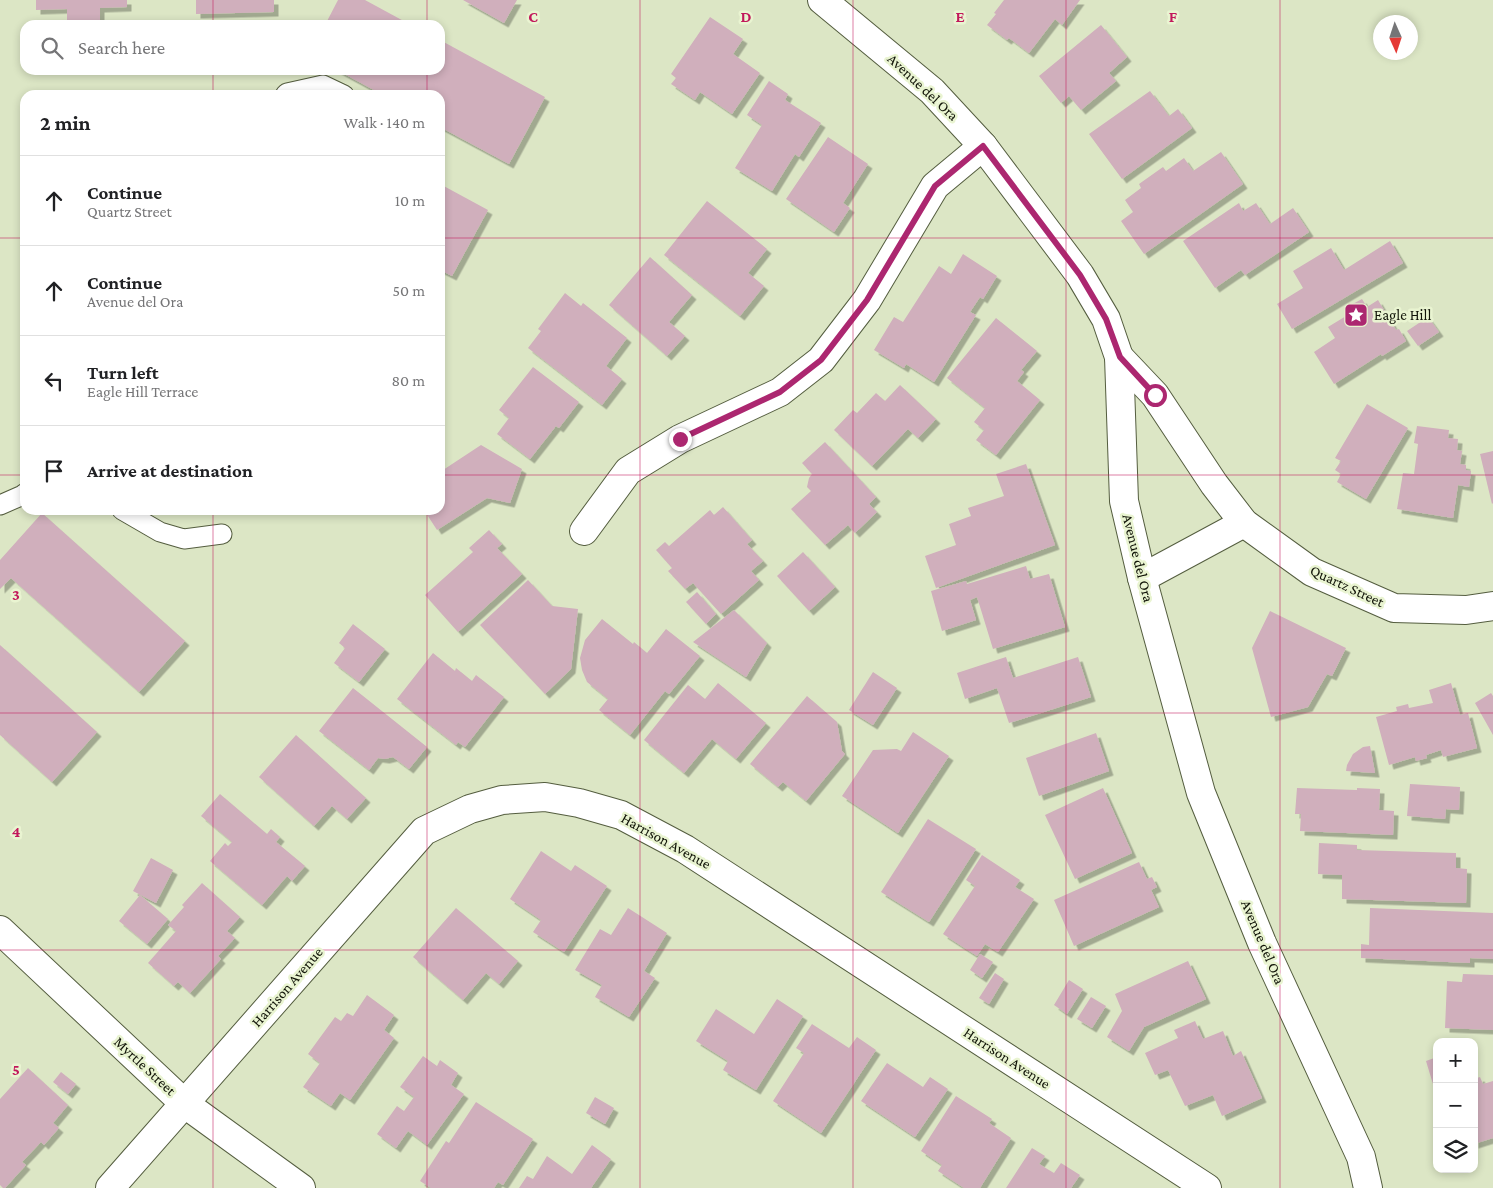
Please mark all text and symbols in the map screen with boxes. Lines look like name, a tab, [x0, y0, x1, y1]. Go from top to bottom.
text: C	[528, 8, 538, 25]
text: D	[740, 8, 752, 25]
text: E	[955, 8, 965, 25]
text: F	[1169, 8, 1178, 25]
north arrow	[1373, 15, 1418, 60]
search box	[20, 20, 445, 75]
icon: search	[38, 34, 66, 62]
text: Search here	[78, 37, 165, 58]
street label: Avenue del Ora	[885, 50, 962, 124]
text: 2 min	[40, 111, 91, 135]
text: Walk · 140 m	[344, 114, 425, 131]
text: Continue	[87, 182, 162, 203]
icon: ahead	[40, 187, 68, 215]
text: 10 m	[395, 192, 425, 209]
text: Quartz Street	[87, 203, 172, 220]
text: Continue	[87, 272, 162, 293]
icon: ahead	[40, 277, 68, 305]
text: 50 m	[393, 282, 425, 299]
text: Avenue del Ora	[87, 293, 183, 310]
place icon: Eagle Hill	[1343, 302, 1369, 328]
place label: Eagle Hill	[1374, 307, 1431, 324]
text: Turn left	[87, 362, 159, 383]
icon: left	[40, 367, 68, 395]
text: 80 m	[391, 372, 425, 389]
text: Eagle Hill Terrace	[87, 383, 198, 400]
route start	[1144, 384, 1167, 407]
route end	[669, 428, 692, 451]
icon: arrive	[40, 457, 68, 485]
text: Arrive at destination	[87, 460, 253, 481]
street label: Avenue del Ora	[1119, 512, 1157, 604]
street label: Quartz Street	[1308, 562, 1387, 610]
text: 3	[12, 586, 20, 603]
street label: Harrison Avenue	[618, 810, 714, 872]
text: 4	[12, 823, 21, 840]
street label: Avenue del Ora	[1238, 897, 1288, 987]
street label: Harrison Avenue	[248, 944, 326, 1030]
street label: Harrison Avenue	[961, 1024, 1054, 1092]
street label: Myrtle Street	[110, 1033, 180, 1100]
map controls	[1433, 1038, 1478, 1173]
button: +	[1433, 1038, 1478, 1083]
text: 5	[12, 1061, 20, 1078]
button: −	[1433, 1083, 1478, 1128]
button: layers	[1433, 1128, 1478, 1173]

